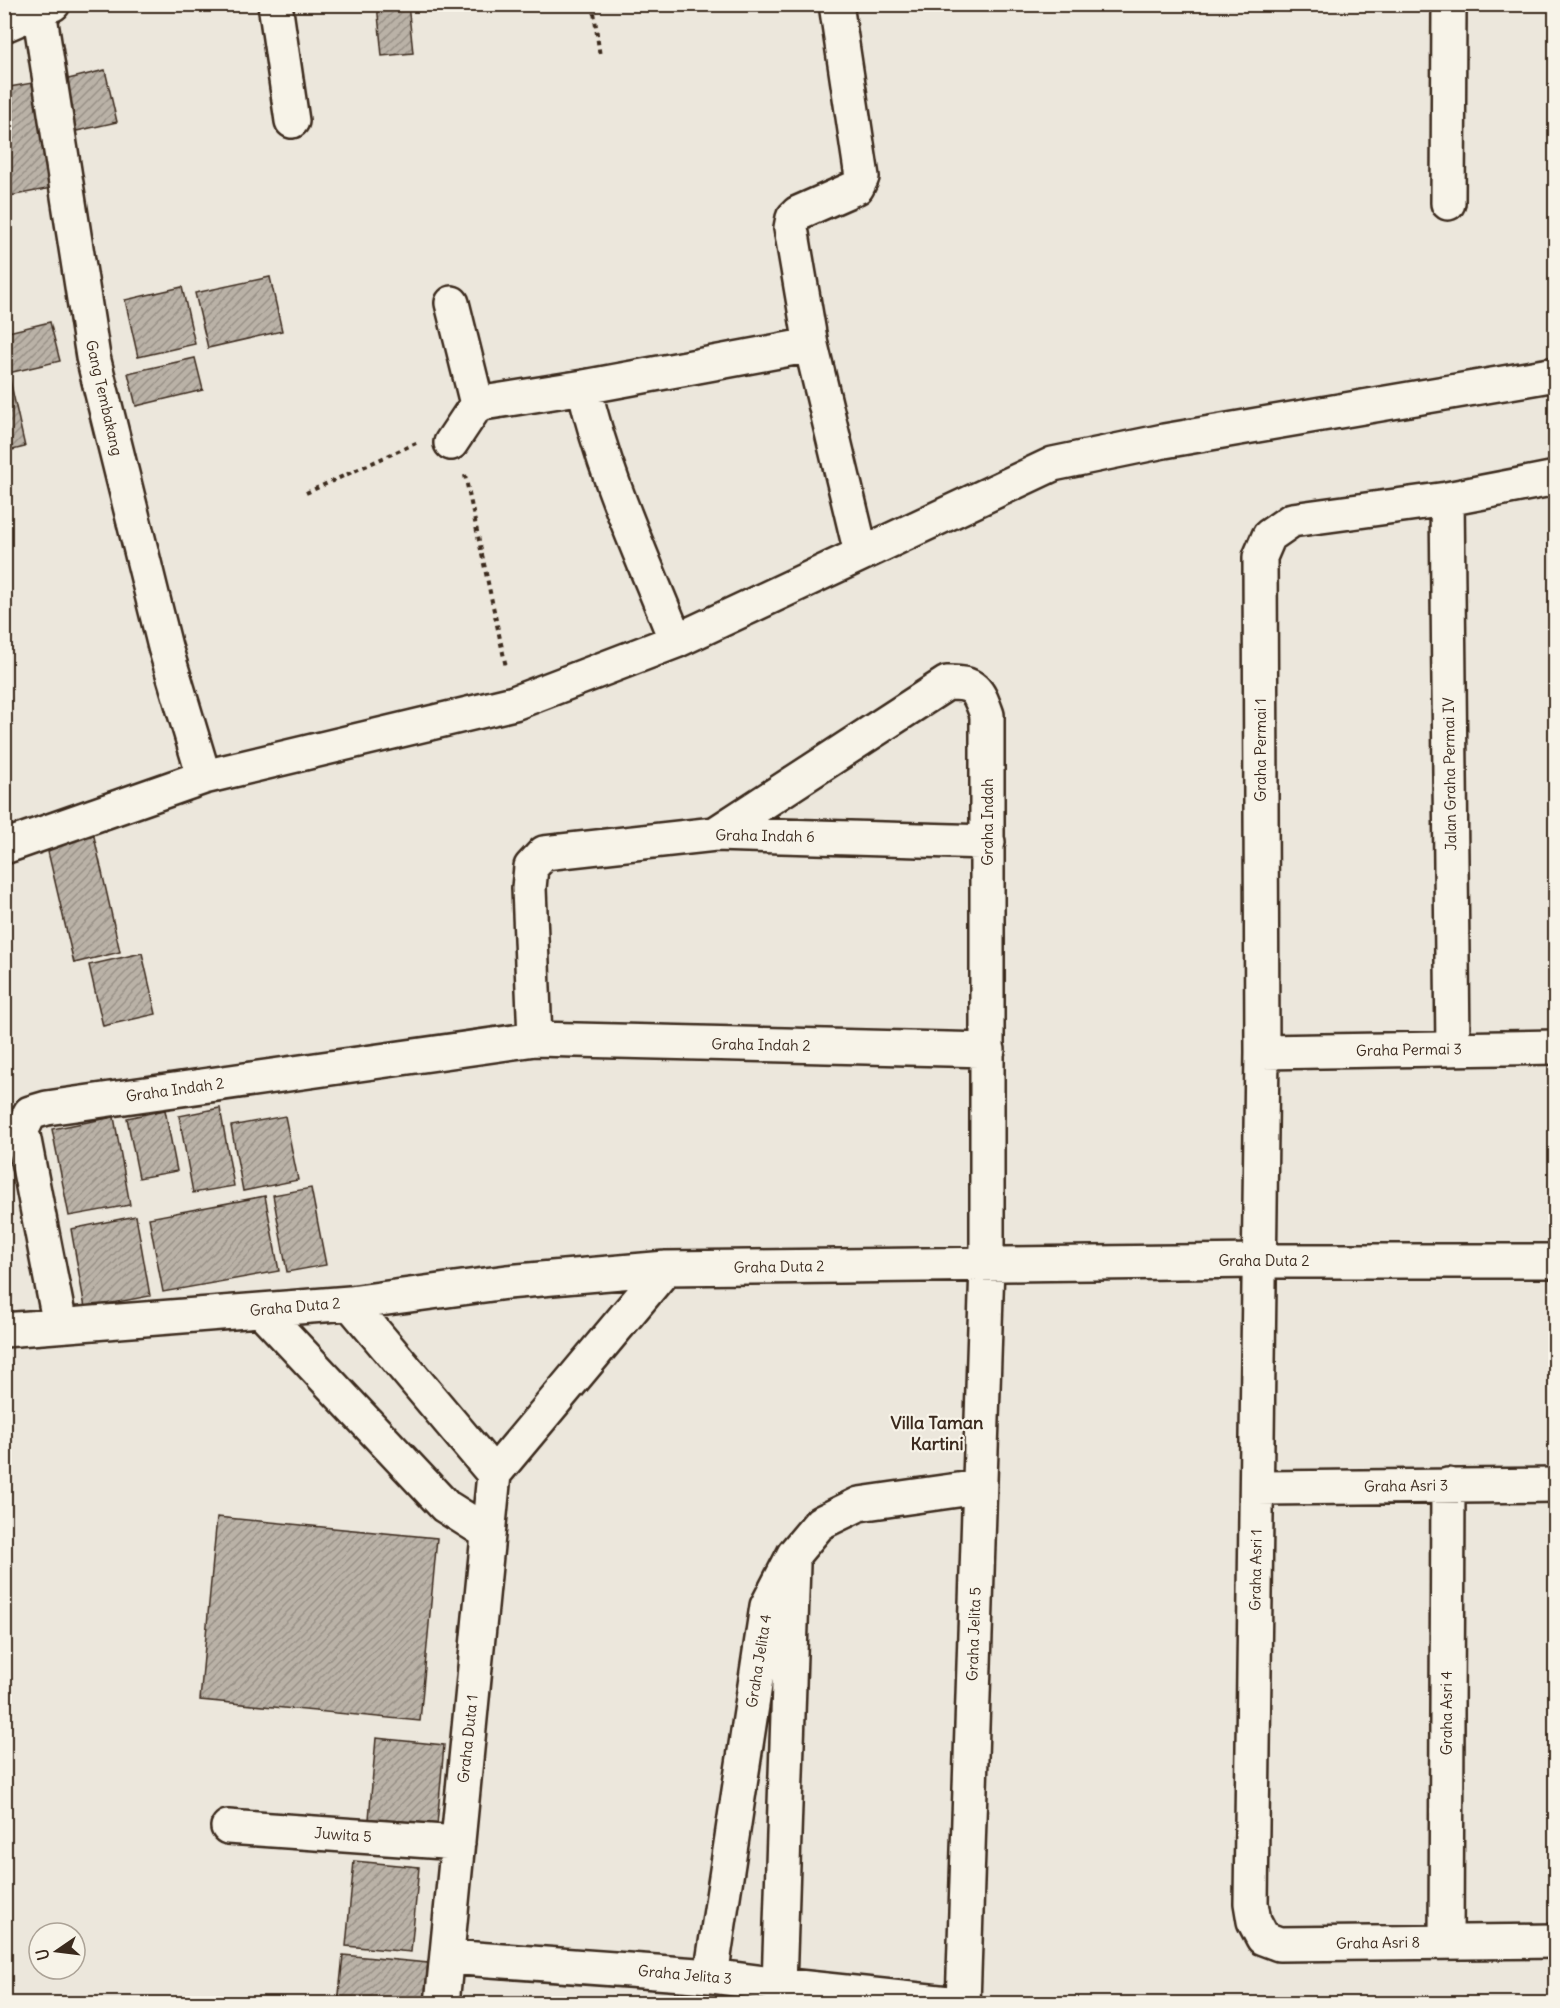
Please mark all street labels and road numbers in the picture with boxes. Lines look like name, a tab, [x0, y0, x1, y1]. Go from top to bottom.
street label: Gang Tembakang	[82, 338, 127, 458]
street label: Jalan Graha Permai IV	[1439, 697, 1460, 851]
street label: Graha Permai 1	[1251, 698, 1270, 802]
street label: Graha Indah	[978, 778, 997, 866]
street label: Graha Indah 6	[715, 825, 815, 846]
street label: Graha Indah 2	[711, 1034, 811, 1055]
street label: Graha Permai 3	[1356, 1039, 1462, 1060]
street label: Graha Indah 2	[125, 1073, 225, 1106]
street label: Graha Duta 2	[1219, 1251, 1309, 1270]
street label: Graha Duta 2	[733, 1256, 825, 1277]
street label: Graha Duta 2	[249, 1293, 341, 1320]
street label: Graha Asri 3	[1364, 1475, 1448, 1496]
street label: Graha Asri 1	[1245, 1529, 1266, 1611]
street label: Graha Jelita 5	[962, 1586, 985, 1681]
street label: Graha Jelita 4	[742, 1612, 775, 1709]
street label: Graha Asri 4	[1437, 1671, 1456, 1755]
street label: Graha Duta 1	[453, 1694, 482, 1784]
street label: Juwita 5	[314, 1823, 372, 1846]
street label: Graha Asri 8	[1336, 1932, 1420, 1953]
street label: Graha Jelita 3	[637, 1961, 733, 1988]

